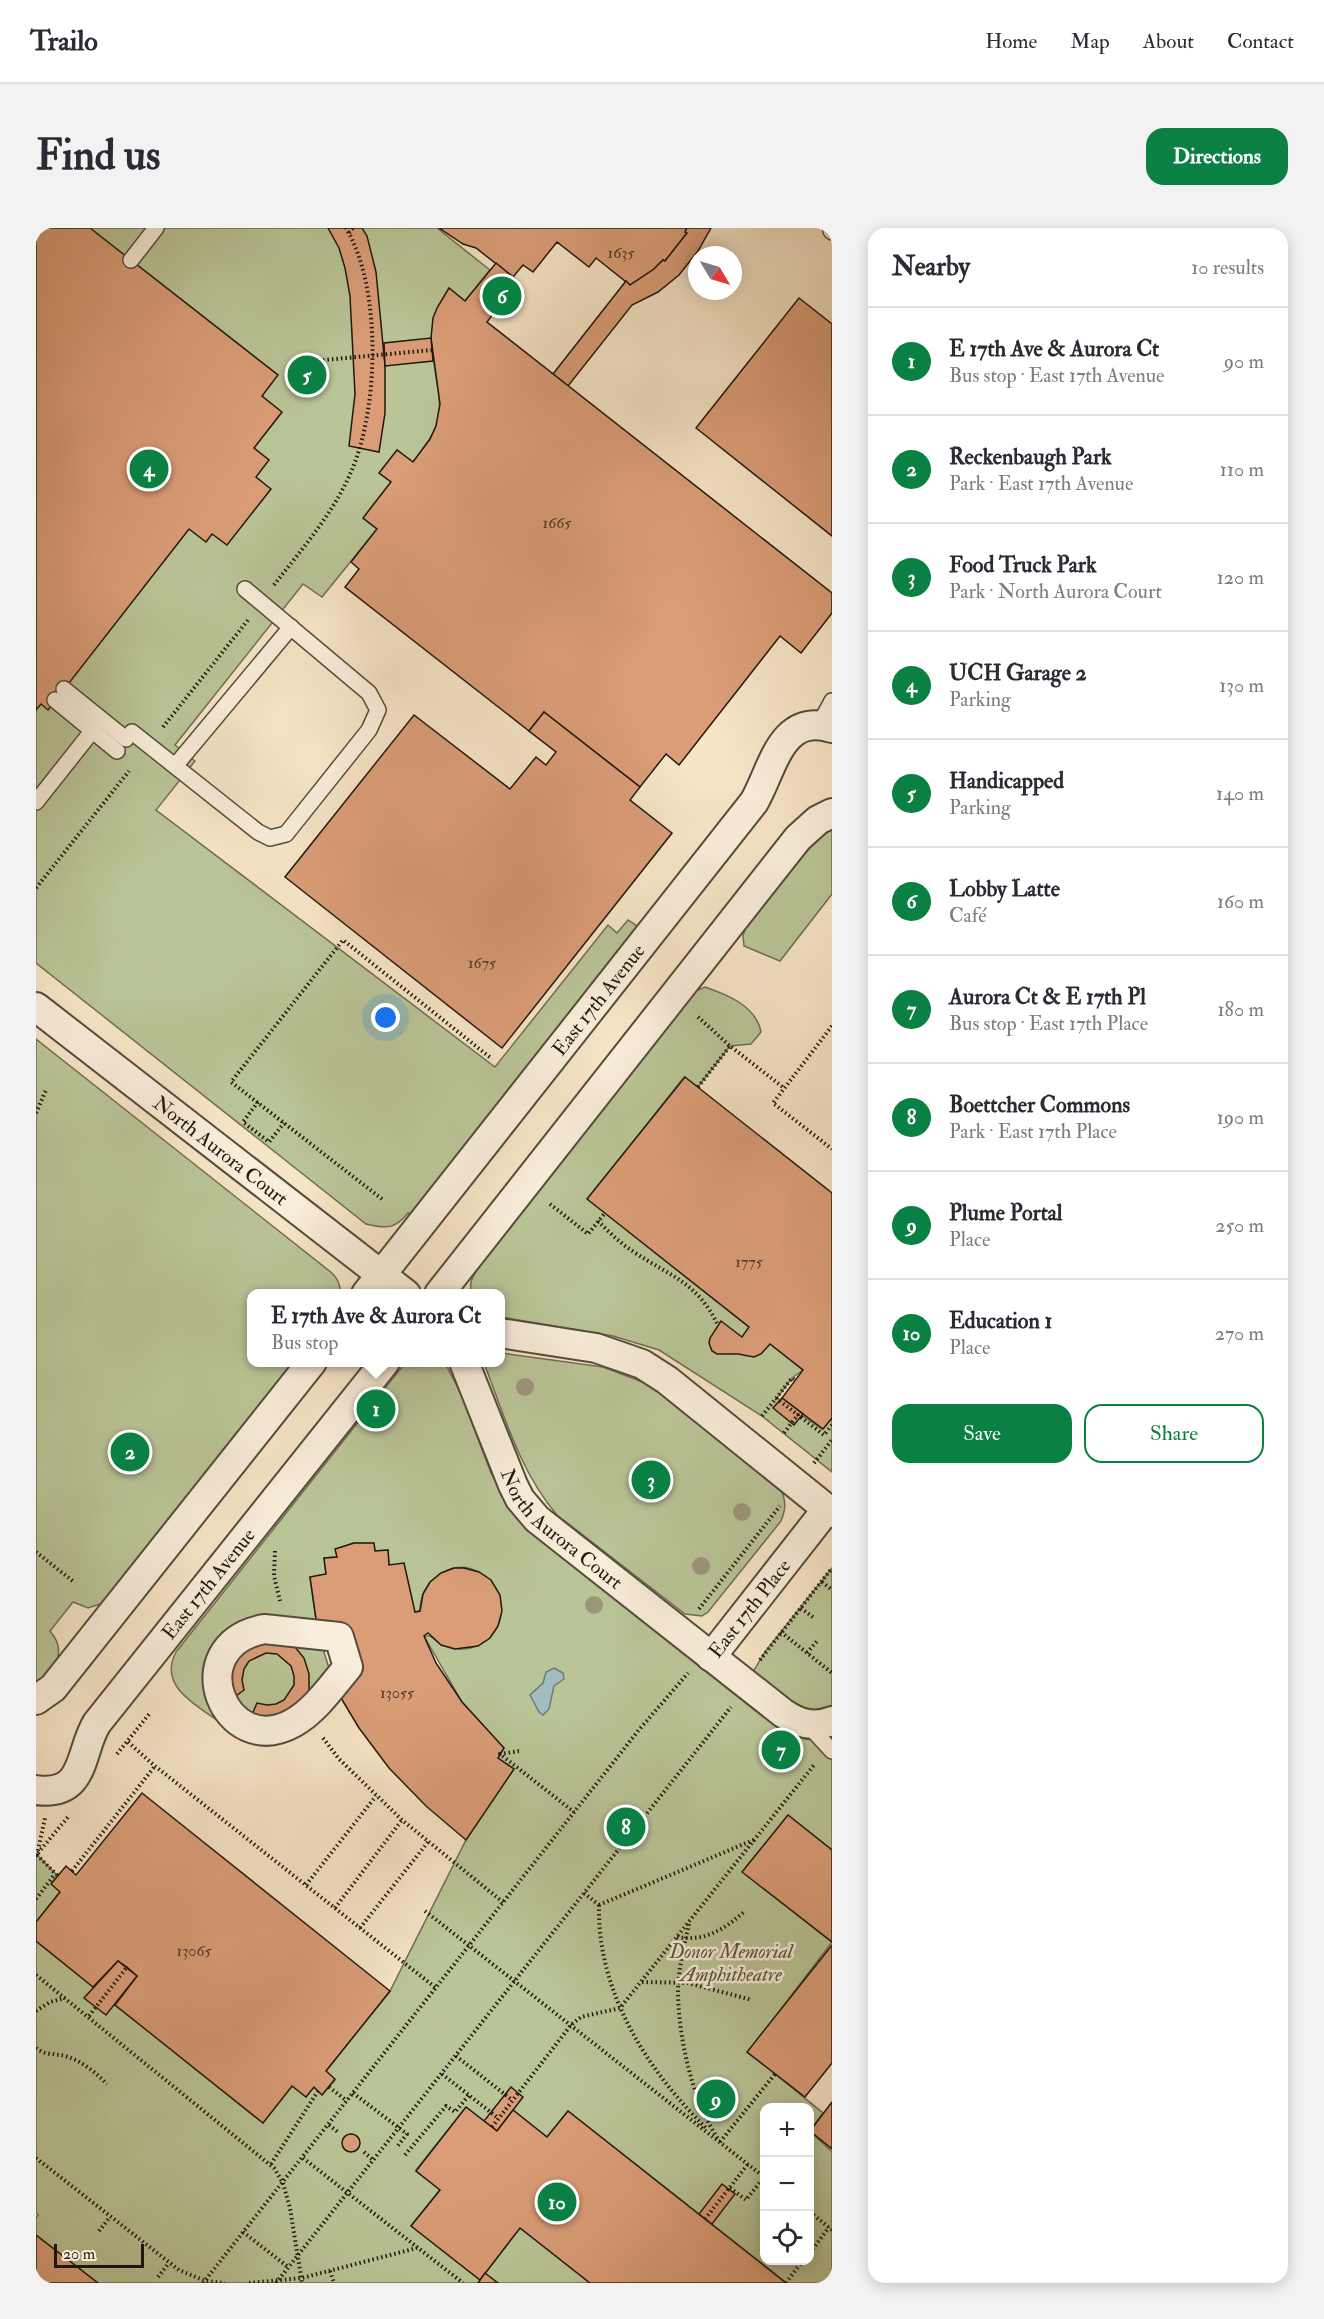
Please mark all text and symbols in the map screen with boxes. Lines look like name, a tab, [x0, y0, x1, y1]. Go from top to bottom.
text: Trailo	[30, 24, 98, 59]
text: Home	[985, 28, 1037, 55]
text: Map	[1070, 28, 1110, 55]
text: About	[1143, 28, 1194, 55]
text: Contact	[1227, 28, 1294, 55]
button: Directions	[1146, 128, 1288, 185]
text: Find us	[36, 130, 160, 182]
house number: 1635	[608, 243, 634, 263]
north arrow	[688, 246, 742, 300]
text: Nearby	[892, 251, 970, 283]
text: 10 results	[1191, 255, 1264, 280]
pin: 6	[482, 274, 522, 318]
text: E 17th Ave & Aurora Ct	[949, 335, 1159, 363]
text: 1	[908, 349, 915, 374]
text: 90 m	[1224, 349, 1264, 374]
pin: 5	[288, 352, 326, 398]
text: Bus stop · East 17th Avenue	[949, 363, 1164, 388]
text: Reckenbaugh Park	[949, 443, 1112, 471]
pin: 4	[130, 446, 168, 492]
text: 2	[906, 457, 917, 482]
text: 110 m	[1220, 457, 1264, 482]
text: Park · East 17th Avenue	[949, 471, 1133, 496]
house number: 1665	[543, 513, 571, 533]
text: Food Truck Park	[949, 551, 1097, 579]
text: 3	[908, 565, 915, 590]
text: 120 m	[1217, 565, 1264, 590]
text: Park · North Aurora Court	[949, 579, 1162, 604]
text: UCH Garage 2	[949, 659, 1087, 687]
text: 4	[906, 673, 917, 698]
text: 130 m	[1219, 673, 1264, 698]
text: Parking	[949, 687, 1011, 712]
text: Handicapped	[949, 767, 1064, 795]
text: 5	[907, 781, 916, 806]
text: 140 m	[1216, 781, 1264, 806]
text: Parking	[949, 795, 1011, 820]
text: Lobby Latte	[949, 875, 1060, 903]
text: 6	[906, 889, 917, 914]
text: 160 m	[1217, 889, 1264, 914]
text: Café	[949, 903, 987, 928]
street label: East 17th Avenue	[546, 939, 650, 1061]
house number: 1675	[468, 953, 496, 973]
text: Aurora Ct & E 17th Pl	[949, 983, 1146, 1011]
text: 7	[907, 997, 916, 1022]
text: 180 m	[1217, 997, 1264, 1022]
your location	[371, 1003, 400, 1032]
text: Bus stop · East 17th Place	[949, 1011, 1148, 1036]
street label: North Aurora Court	[148, 1090, 294, 1211]
text: Boettcher Commons	[949, 1091, 1130, 1119]
text: 8	[907, 1105, 916, 1130]
text: 190 m	[1217, 1105, 1264, 1130]
text: Park · East 17th Place	[949, 1119, 1117, 1144]
text: Plume Portal	[949, 1199, 1062, 1227]
text: 9	[906, 1213, 917, 1238]
text: 250 m	[1215, 1213, 1264, 1238]
text: Place	[949, 1227, 990, 1252]
house number: 1775	[735, 1252, 763, 1272]
popup	[247, 1289, 505, 1367]
text: E 17th Ave & Aurora Ct	[271, 1302, 481, 1330]
text: Education 1	[949, 1307, 1052, 1335]
text: 10	[903, 1321, 920, 1346]
text: 270 m	[1215, 1321, 1264, 1346]
text: Bus stop	[271, 1330, 338, 1355]
text: Place	[949, 1335, 990, 1360]
pin: 1	[356, 1386, 396, 1432]
button: Save	[892, 1404, 1072, 1463]
button: Share	[1084, 1404, 1264, 1463]
pin: 2	[110, 1430, 149, 1474]
pin: 3	[632, 1458, 670, 1502]
street label: North Aurora Court	[495, 1465, 628, 1595]
street label: East 17th Avenue	[156, 1523, 260, 1644]
street label: East 17th Place	[703, 1554, 796, 1663]
house number: 13055	[380, 1683, 414, 1703]
pin: 7	[762, 1728, 800, 1772]
pin: 8	[606, 1804, 646, 1850]
park label: Donor Memorial Amphitheatre	[669, 1939, 795, 1987]
house number: 13065	[176, 1941, 212, 1961]
pin: 9	[696, 2076, 736, 2122]
map controls	[760, 2103, 814, 2265]
button: +	[760, 2103, 814, 2157]
button: −	[760, 2157, 814, 2211]
pin: 10	[538, 2180, 576, 2224]
button: locate	[760, 2211, 814, 2265]
scale bar	[54, 2241, 144, 2268]
text: 20 m	[63, 2244, 95, 2264]

